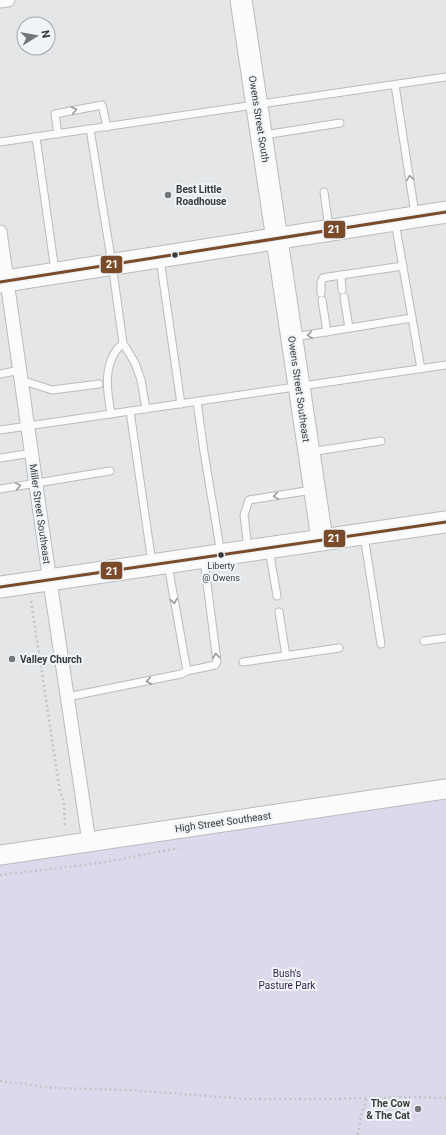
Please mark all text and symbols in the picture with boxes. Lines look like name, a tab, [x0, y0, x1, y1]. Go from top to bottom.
north arrow	[16, 16, 56, 56]
text: N	[38, 29, 52, 39]
street label: Owens Street South	[247, 75, 271, 163]
one-way arrow	[71, 107, 77, 115]
one-way arrow	[406, 175, 415, 181]
place label: Best Little Roadhouse	[176, 184, 227, 207]
marker: Best Little Roadhouse	[163, 190, 173, 200]
line badge: 21	[323, 220, 346, 239]
text: 21	[328, 223, 340, 236]
unlabelled marker	[170, 250, 180, 260]
line badge: 21	[100, 255, 123, 274]
text: 21	[106, 258, 118, 271]
one-way arrow	[307, 330, 313, 339]
street label: Owens Street Southeast	[286, 335, 312, 443]
street label: Miller Street Southeast	[28, 463, 52, 565]
one-way arrow	[15, 482, 21, 491]
one-way arrow	[273, 491, 279, 500]
line badge: 21	[323, 529, 346, 548]
text: 21	[328, 532, 340, 545]
marker: Liberty @ Owens	[216, 550, 226, 560]
line badge: 21	[100, 561, 123, 580]
place label: Liberty @ Owens	[202, 561, 240, 583]
text: 21	[106, 565, 118, 578]
one-way arrow	[170, 597, 178, 604]
one-way arrow	[212, 653, 221, 659]
marker: Valley Church	[7, 654, 17, 664]
place label: Valley Church	[20, 654, 82, 665]
one-way arrow	[146, 676, 152, 684]
street label: High Street Southeast	[174, 810, 272, 834]
park label: Bush's Pasture Park	[259, 968, 316, 991]
place label: The Cow & The Cat	[366, 1098, 411, 1121]
marker: The Cow & The Cat	[413, 1104, 423, 1114]

